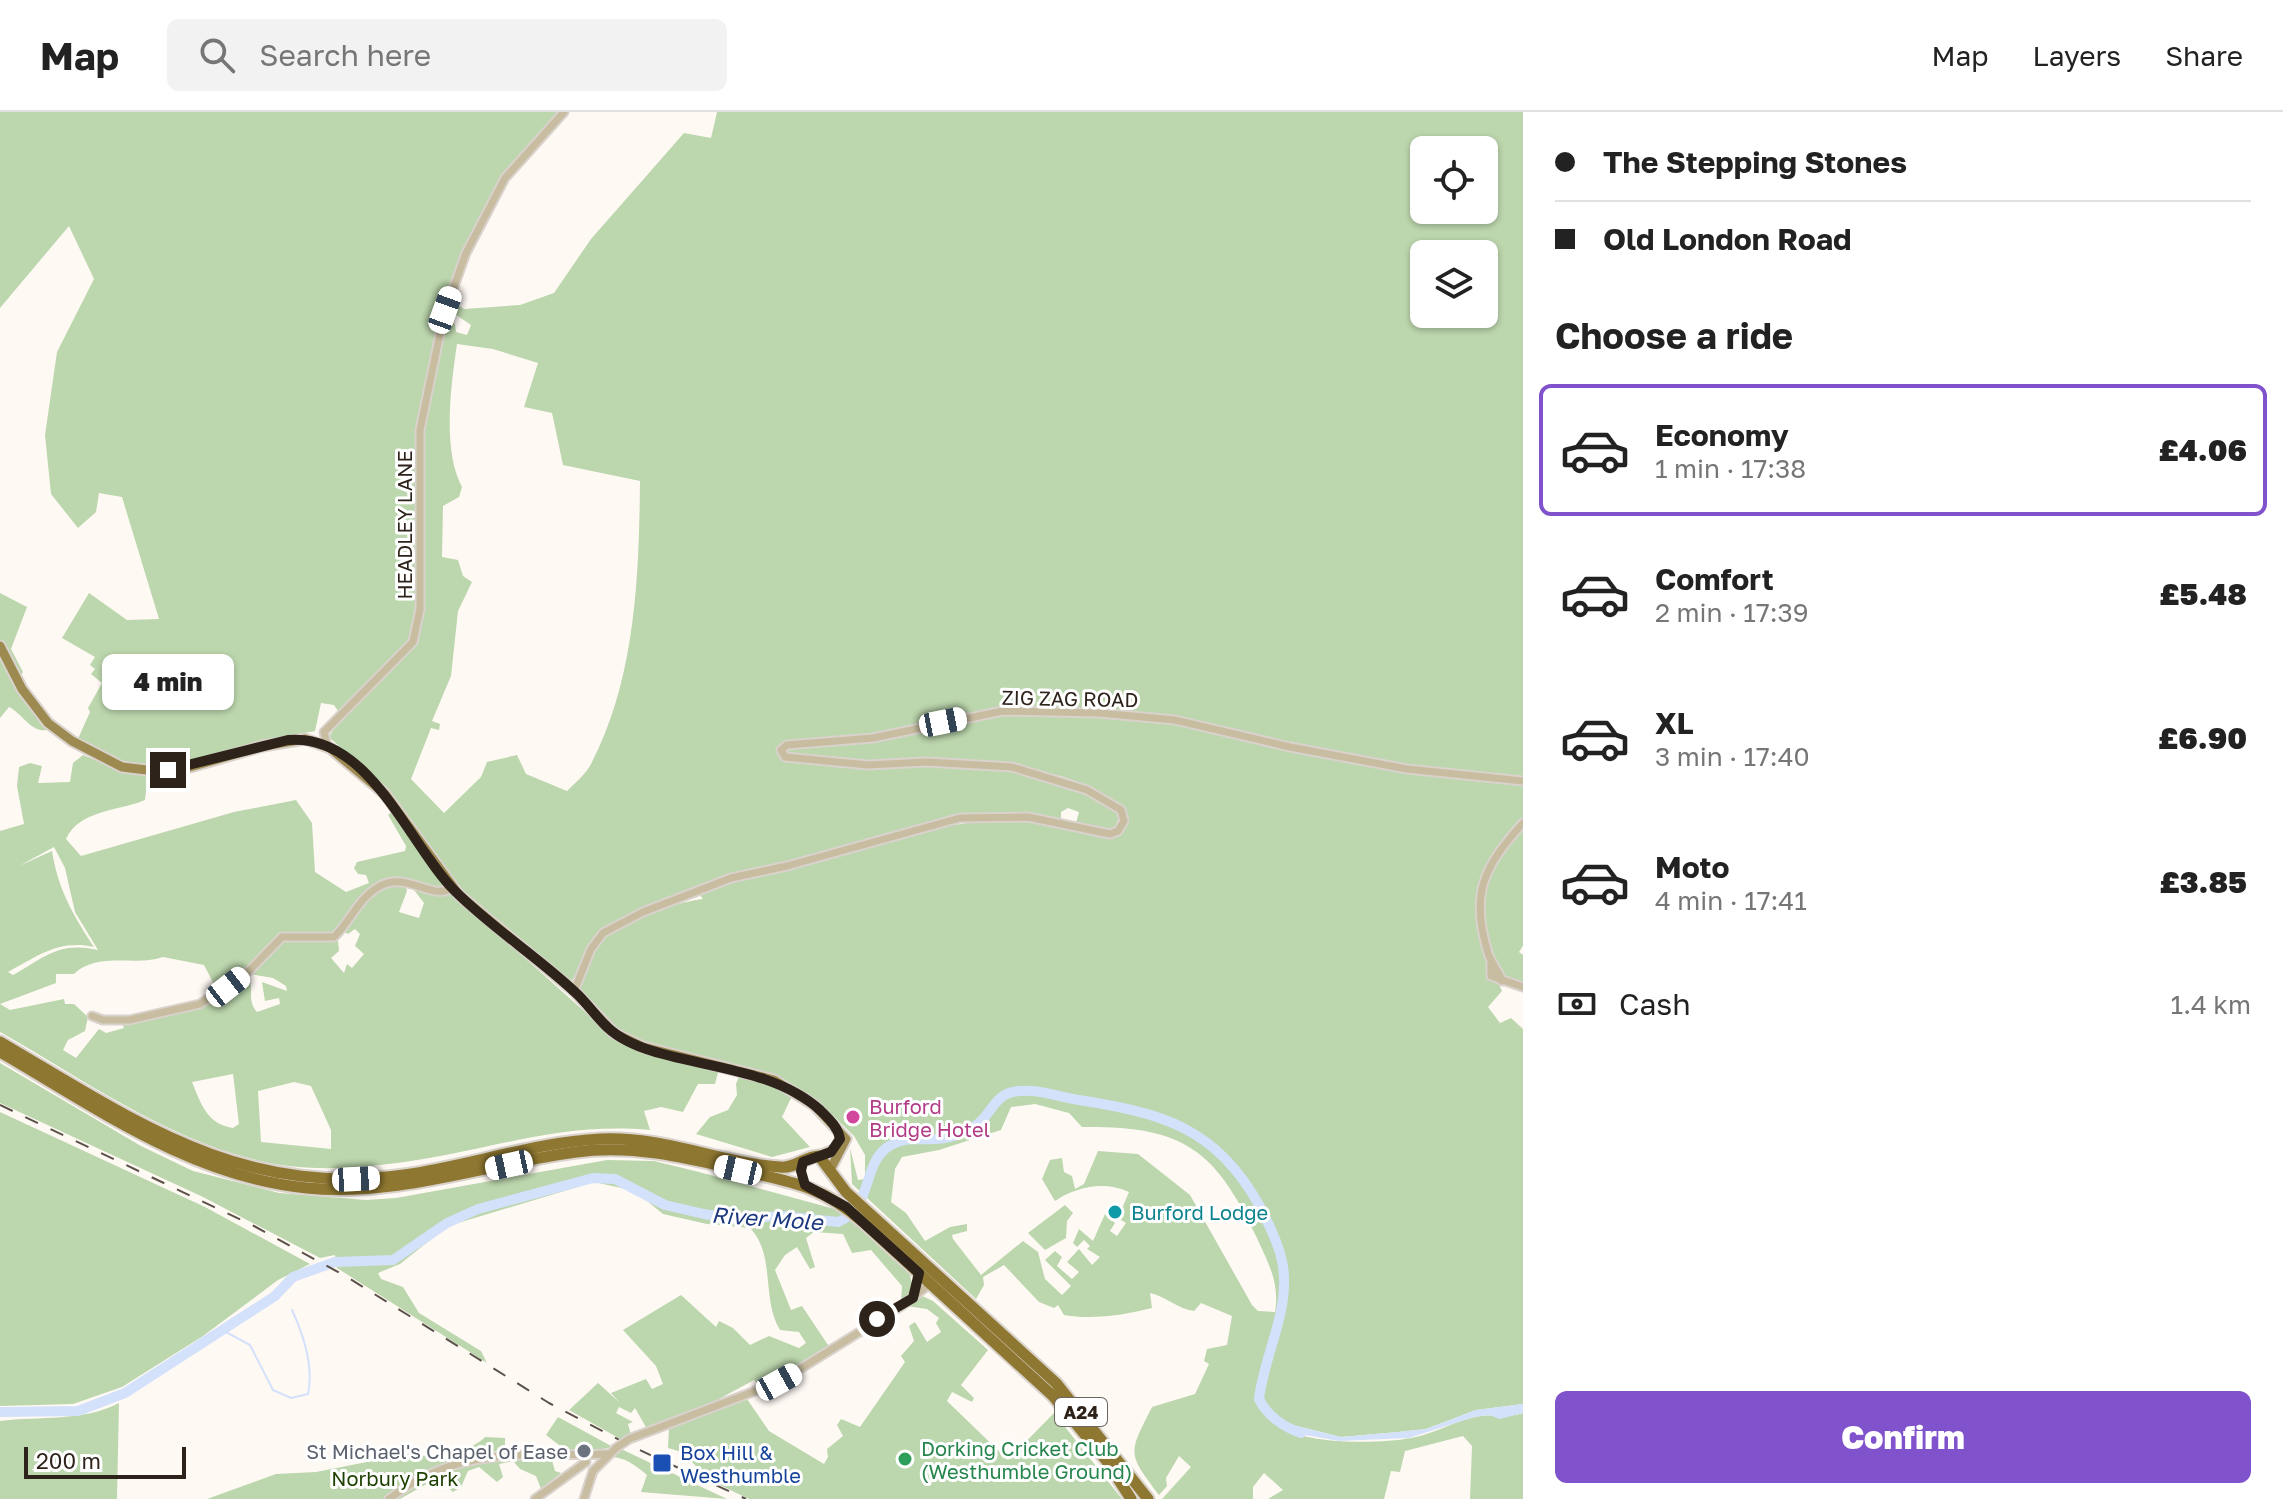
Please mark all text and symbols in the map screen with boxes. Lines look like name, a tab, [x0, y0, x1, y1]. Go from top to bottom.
search box	[167, 19, 727, 91]
text: Map	[40, 33, 119, 78]
icon: search	[195, 33, 239, 77]
text: Search here	[259, 37, 431, 73]
text: Map	[1931, 39, 1989, 72]
text: Layers	[2033, 39, 2121, 72]
text: Share	[2165, 39, 2243, 72]
map controls	[1410, 136, 1498, 328]
button: locate	[1410, 136, 1498, 224]
text: The Stepping Stones	[1603, 144, 1907, 180]
text: Old London Road	[1603, 221, 1852, 257]
button: layers	[1410, 240, 1498, 328]
car	[426, 283, 464, 337]
text: Choose a ride	[1555, 314, 1793, 357]
icon: car	[1559, 414, 1631, 486]
text: Economy	[1655, 417, 1789, 453]
text: £4.06	[2159, 432, 2247, 468]
street label: HEADLEY LANE	[392, 450, 416, 600]
text: 1 min · 17:38	[1655, 453, 1806, 484]
icon: car	[1559, 558, 1631, 630]
text: Comfort	[1655, 561, 1774, 597]
text: £5.48	[2160, 576, 2247, 612]
text: 2 min · 17:39	[1655, 597, 1808, 628]
callout: 4 min	[102, 654, 234, 710]
text: 4 min	[134, 666, 202, 697]
street label: ZIG ZAG ROAD	[1001, 685, 1139, 711]
icon: car	[1559, 702, 1631, 774]
text: XL	[1655, 705, 1694, 741]
car	[917, 706, 969, 738]
text: £6.90	[2158, 720, 2247, 756]
text: 3 min · 17:40	[1655, 741, 1810, 772]
route end	[150, 752, 186, 788]
icon: car	[1559, 846, 1631, 918]
text: Moto	[1655, 849, 1730, 885]
text: £3.85	[2160, 864, 2247, 900]
text: 4 min · 17:41	[1655, 885, 1807, 916]
car	[202, 963, 254, 1011]
icon: cash	[1555, 982, 1599, 1026]
text: Cash	[1619, 986, 1691, 1022]
text: 1.4 km	[2171, 989, 2251, 1020]
place label: Burford Bridge Hotel	[869, 1094, 990, 1141]
marker: Burford Bridge Hotel	[844, 1108, 862, 1126]
car	[483, 1148, 535, 1182]
car	[712, 1153, 764, 1187]
car	[331, 1166, 381, 1192]
place label: Burford Lodge	[1131, 1200, 1268, 1224]
water label: River Mole	[711, 1201, 826, 1236]
marker: Burford Lodge	[1106, 1203, 1124, 1221]
route start	[859, 1301, 895, 1337]
car	[752, 1360, 806, 1404]
button: Confirm	[1555, 1391, 2251, 1483]
road number: A24	[1055, 1398, 1107, 1426]
place label: Dorking Cricket Club (Westhumble Ground)	[921, 1436, 1132, 1483]
place label: St Michael's Chapel of Ease	[306, 1439, 568, 1463]
place label: Box Hill & Westhumble	[680, 1440, 801, 1487]
marker: St Michael's Chapel of Ease	[575, 1442, 593, 1460]
scale bar	[24, 1443, 186, 1479]
text: 200 m	[36, 1447, 101, 1474]
marker: Dorking Cricket Club (Westhumble Ground)	[896, 1450, 914, 1468]
marker: Box Hill & Westhumble	[651, 1452, 673, 1474]
park label: Norbury Park	[331, 1466, 459, 1490]

